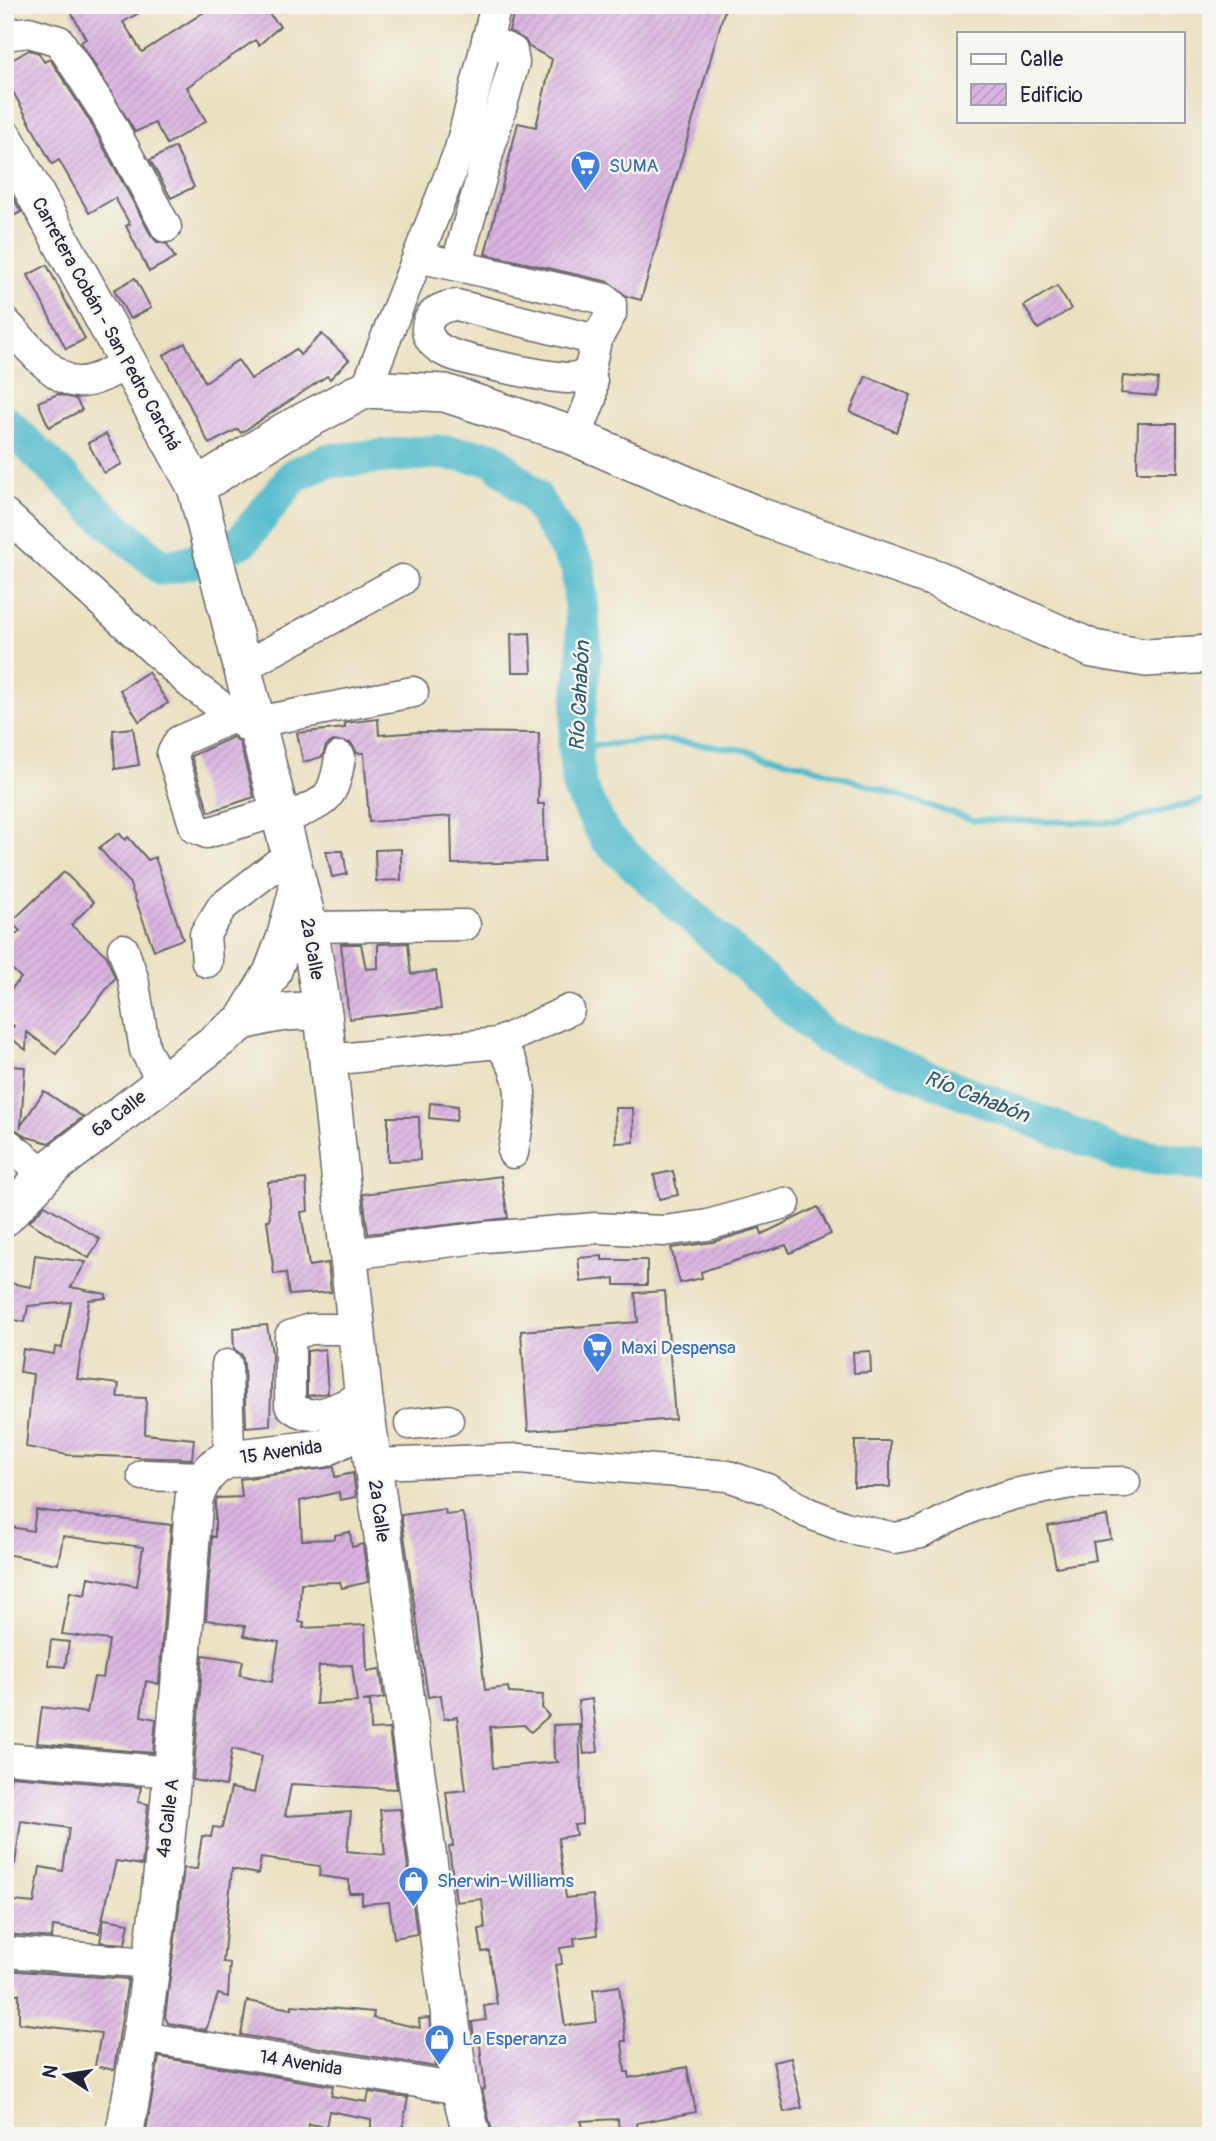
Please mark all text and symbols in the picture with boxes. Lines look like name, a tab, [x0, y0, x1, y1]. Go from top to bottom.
legend	[957, 32, 1184, 122]
text: Calle	[1020, 46, 1064, 73]
text: Edificio	[1020, 82, 1083, 109]
supermarket icon: SUMA	[569, 149, 603, 193]
place label: SUMA	[609, 154, 659, 178]
street label: Carretera Cobán - San Pedro Carchá	[26, 193, 186, 455]
water label: Río Cahabón	[564, 639, 596, 752]
street label: 2a Calle	[295, 916, 329, 982]
water label: Río Cahabón	[921, 1065, 1034, 1130]
street label: 6ª Calle	[87, 1085, 152, 1143]
supermarket icon: Maxi Despensa	[581, 1331, 615, 1375]
place label: Maxi Despensa	[621, 1336, 736, 1360]
street label: 15 Avenida	[238, 1434, 324, 1470]
street label: 2a Calle	[363, 1478, 395, 1544]
street label: 4a Calle A	[151, 1777, 185, 1859]
shop icon: Sherwin-Williams	[397, 1864, 431, 1908]
place label: Sherwin-Williams	[437, 1869, 574, 1893]
shop icon: La Esperanza	[422, 2022, 456, 2066]
place label: La Esperanza	[462, 2027, 567, 2051]
north arrow	[32, 2039, 102, 2110]
street label: 14 Avenida	[258, 2045, 344, 2081]
text: N	[37, 2063, 63, 2080]

